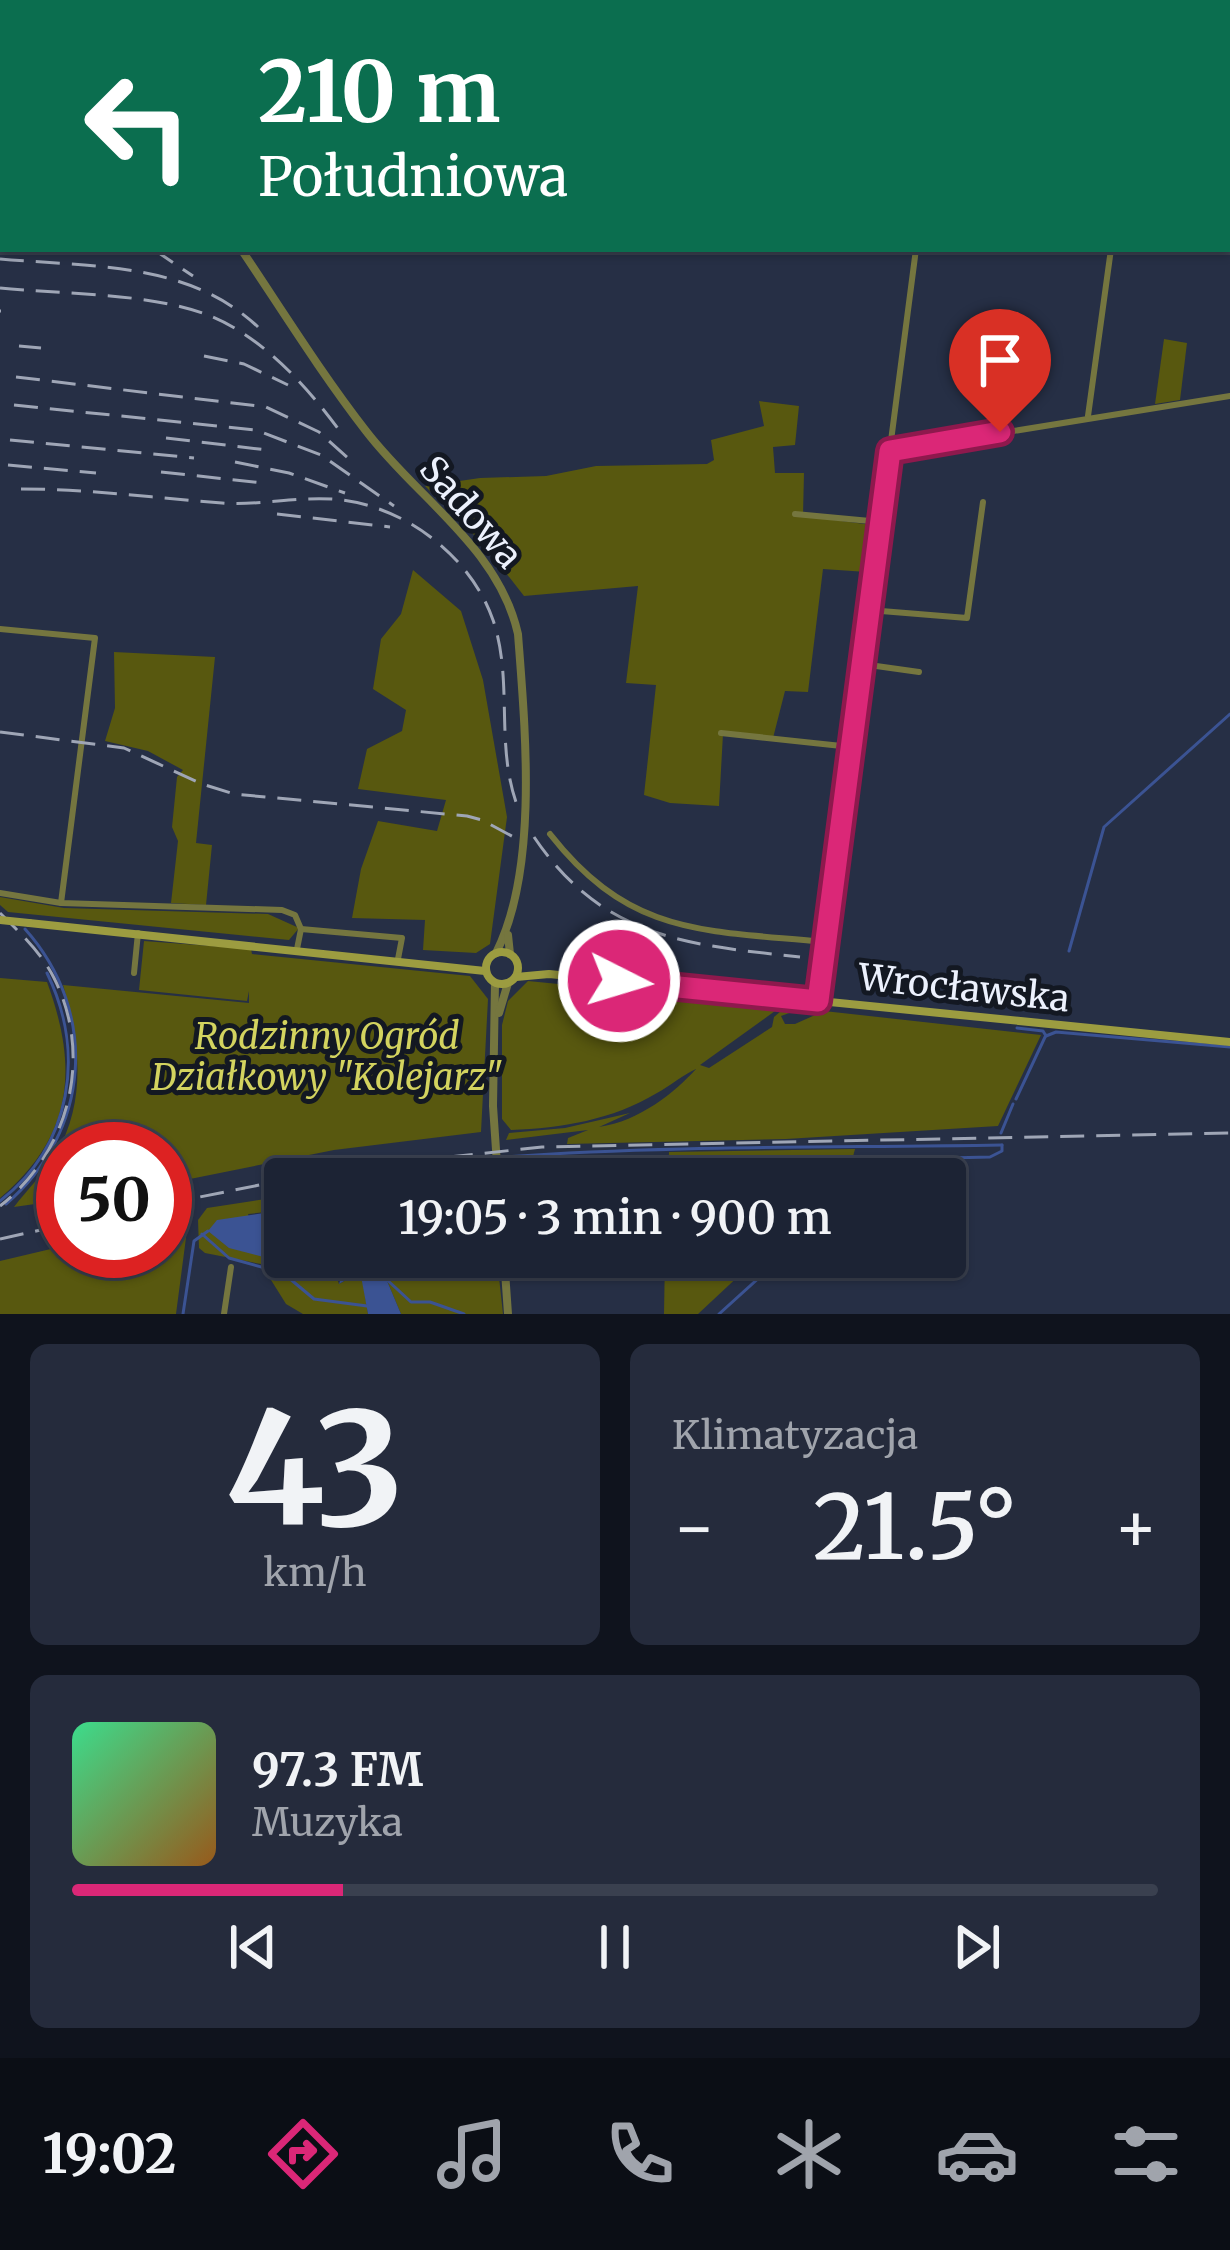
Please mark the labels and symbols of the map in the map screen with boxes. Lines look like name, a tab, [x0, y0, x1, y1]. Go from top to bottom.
pin	[949, 309, 1051, 432]
street label: Sadowa	[410, 447, 532, 577]
position arrow	[556, 918, 682, 1044]
street label: Wrocławska	[855, 954, 1072, 1021]
park label: Rodzinny Ogród Działkowy "Kolejarz"	[150, 1014, 503, 1100]
speed limit sign: 50	[36, 1122, 192, 1278]

